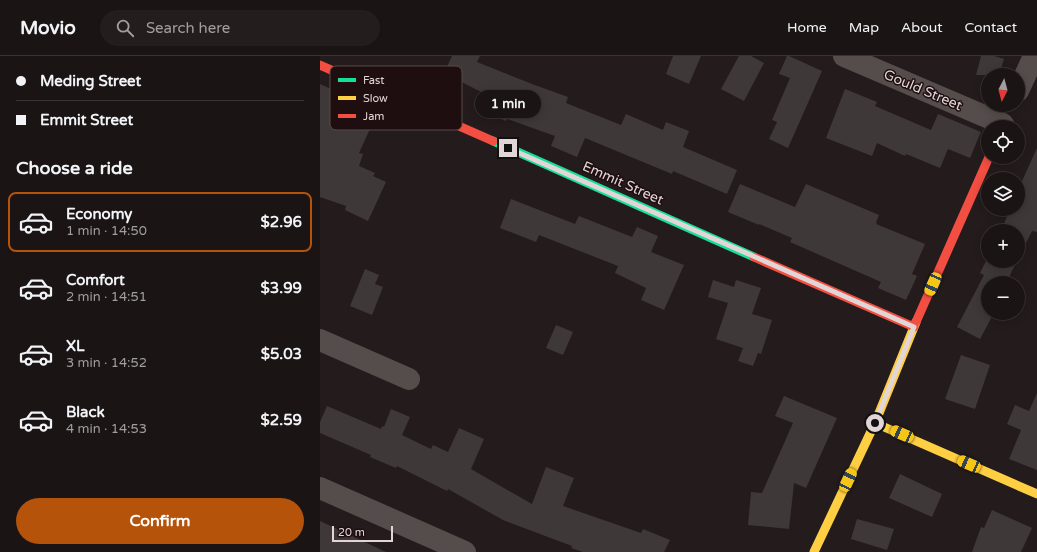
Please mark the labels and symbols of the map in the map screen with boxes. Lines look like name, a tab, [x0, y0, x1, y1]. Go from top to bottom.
legend	[330, 66, 462, 130]
street label: Gould Street	[881, 66, 965, 114]
north arrow	[981, 68, 1025, 112]
text: Fast	[363, 74, 384, 87]
callout: 1 min	[475, 90, 541, 118]
text: Slow	[363, 92, 388, 105]
text: Jam	[363, 110, 384, 123]
route end	[499, 139, 517, 157]
street label: Emmit Street	[580, 158, 667, 209]
car	[923, 271, 943, 297]
route start	[866, 414, 884, 432]
car	[889, 424, 915, 444]
car	[956, 454, 982, 474]
car	[837, 467, 859, 493]
scale bar	[332, 524, 393, 543]

